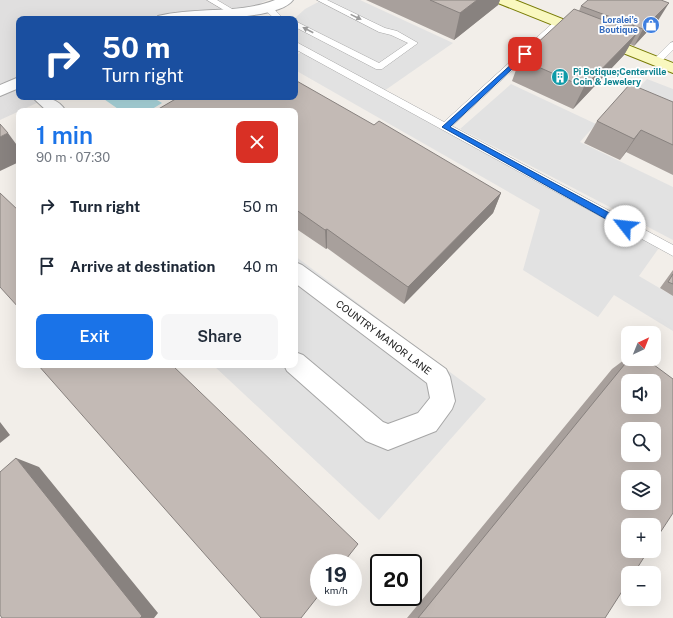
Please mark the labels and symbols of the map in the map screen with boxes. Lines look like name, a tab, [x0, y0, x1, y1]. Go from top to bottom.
one-way arrow	[351, 14, 362, 20]
place label: Loralei's Boutique	[599, 14, 638, 35]
shop icon: Loralei's Boutique	[641, 15, 661, 35]
one-way arrow	[302, 27, 314, 33]
pin	[508, 37, 542, 71]
place label: Pi Botique;Centerville Coin & Jewelery	[573, 66, 666, 87]
building icon: Pi Botique;Centerville Coin & Jewelery	[550, 67, 570, 87]
position arrow	[604, 205, 646, 247]
street label: COUNTRY MANOR LANE	[334, 297, 434, 377]
north arrow	[621, 326, 661, 366]
speed limit sign: 20	[370, 554, 422, 606]

